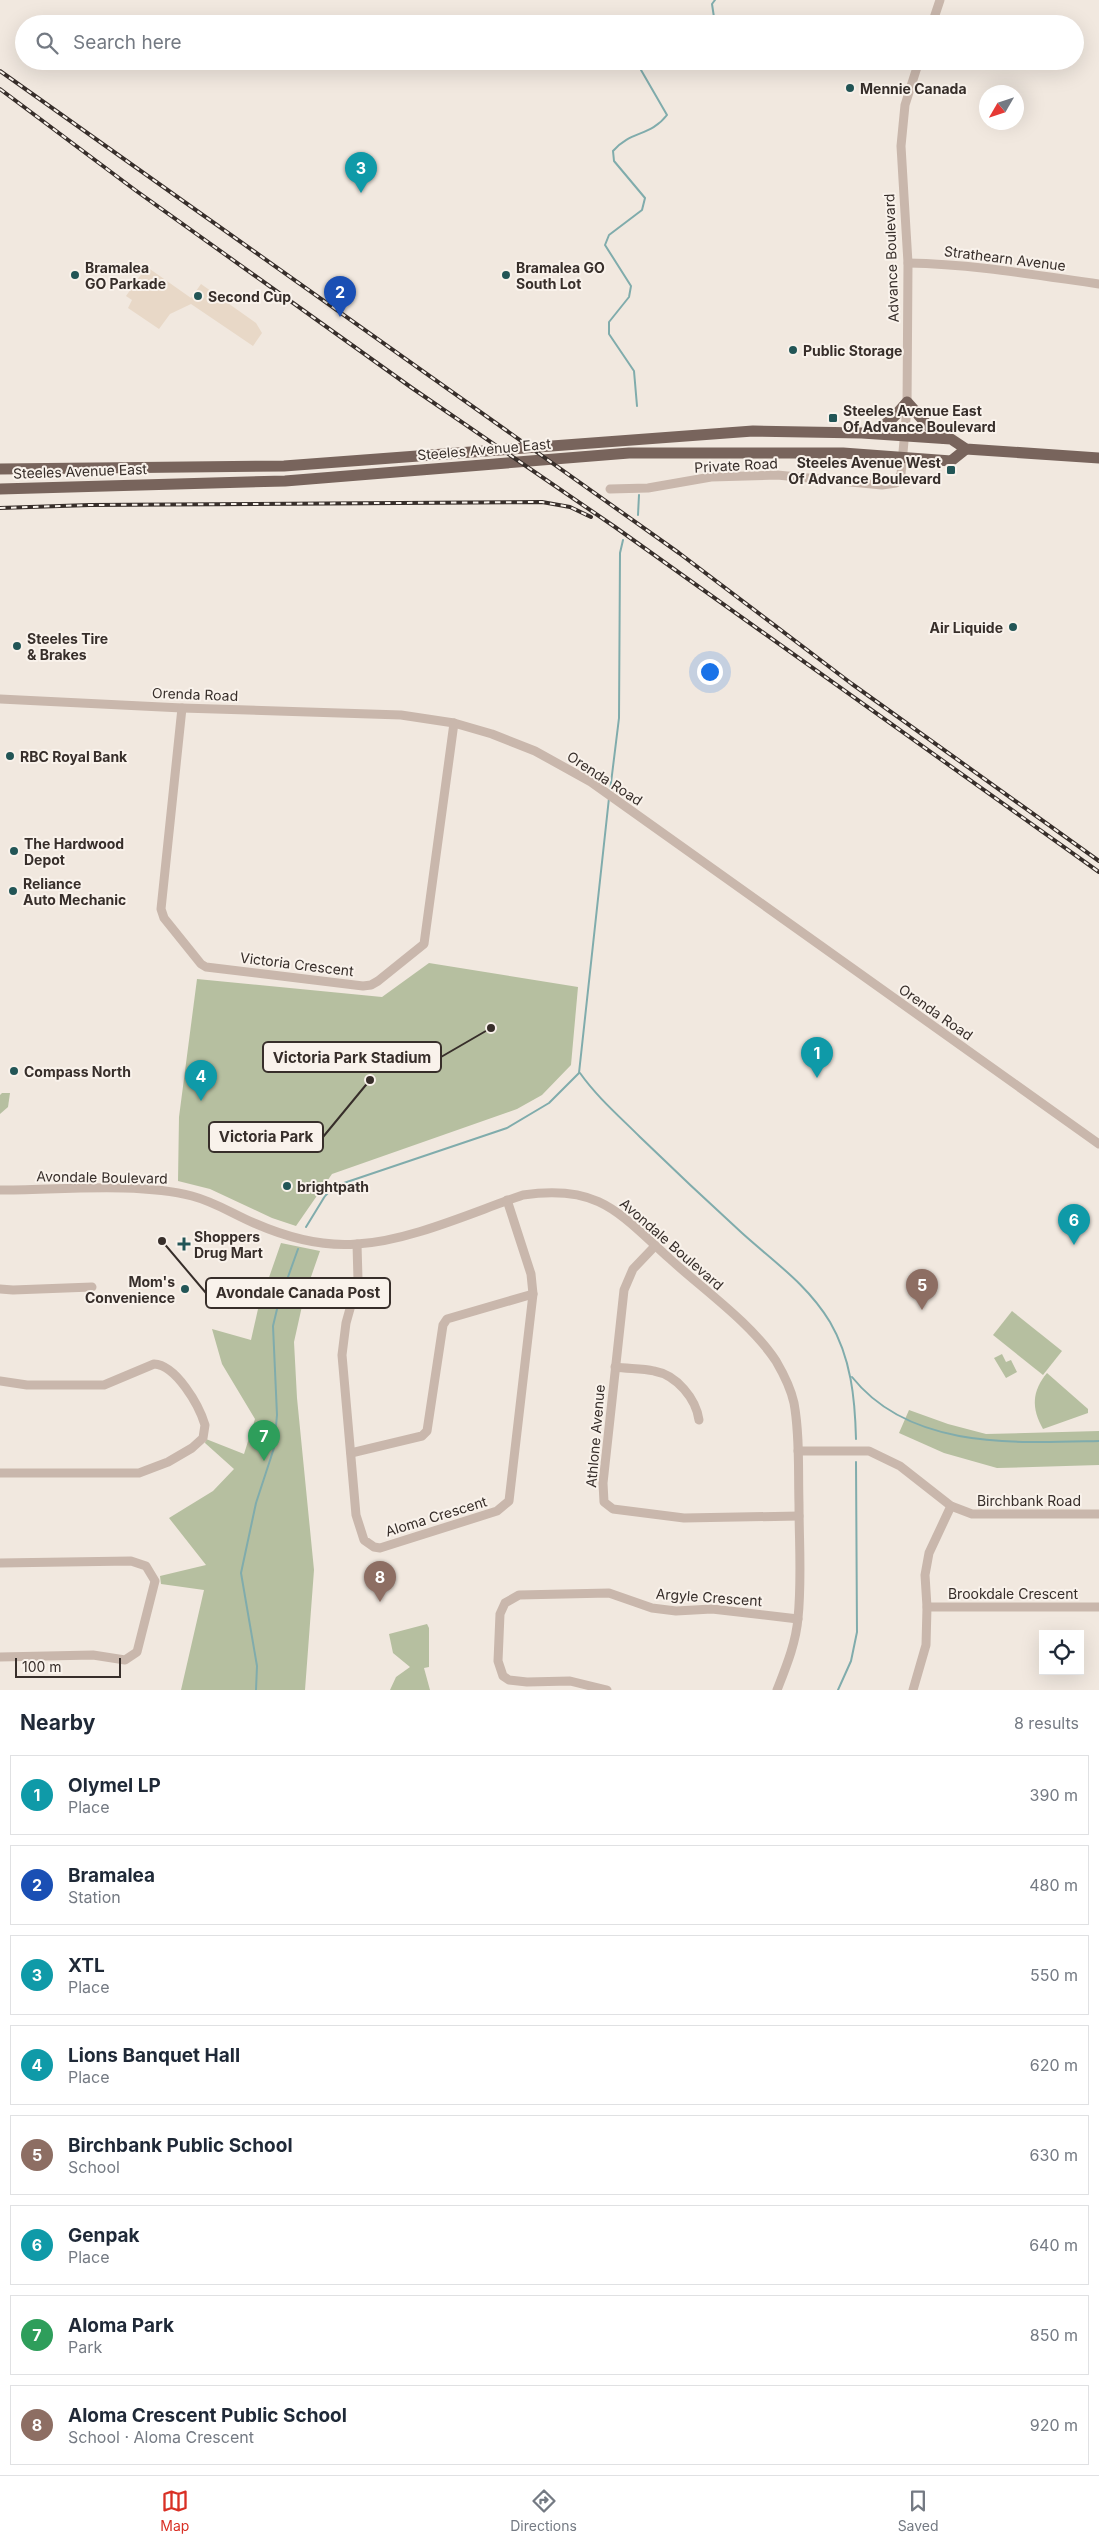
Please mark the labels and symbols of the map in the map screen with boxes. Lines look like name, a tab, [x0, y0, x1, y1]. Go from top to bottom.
place label: Mennie Canada	[860, 80, 967, 97]
marker: Mennie Canada	[844, 82, 856, 94]
north arrow	[979, 85, 1024, 130]
pin: 3	[345, 152, 377, 193]
street label: Advance Boulevard	[880, 193, 902, 323]
street label: Strathearn Avenue	[943, 242, 1067, 274]
place label: Bramalea GO Parkade	[85, 259, 166, 292]
place label: Bramalea GO South Lot	[516, 259, 605, 292]
marker: Bramalea GO Parkade	[69, 269, 81, 281]
marker: Bramalea GO South Lot	[500, 269, 512, 281]
pin: 2	[324, 276, 356, 317]
place label: Second Cup	[208, 288, 291, 305]
marker: Second Cup	[192, 290, 204, 302]
place label: Public Storage	[803, 342, 902, 359]
marker: Public Storage	[787, 344, 799, 356]
place label: Steeles Avenue East Of Advance Boulevard	[843, 402, 996, 435]
marker: Steeles Avenue East Of Advance Boulevard	[827, 412, 839, 424]
street label: Steeles Avenue East	[417, 435, 552, 463]
street label: Private Road	[694, 454, 778, 476]
place label: Steeles Avenue West Of Advance Boulevard	[788, 454, 941, 487]
street label: Steeles Avenue East	[13, 460, 148, 482]
marker: Steeles Avenue West Of Advance Boulevard	[945, 464, 957, 476]
place label: Air Liquide	[929, 619, 1003, 636]
marker: Air Liquide	[1007, 621, 1019, 633]
place label: Steeles Tire & Brakes	[27, 630, 108, 663]
marker: Steeles Tire & Brakes	[11, 640, 23, 652]
your location	[697, 659, 723, 685]
street label: Orenda Road	[152, 684, 238, 704]
street label: Orenda Road	[564, 747, 646, 809]
place label: RBC Royal Bank	[20, 748, 128, 765]
marker: RBC Royal Bank	[4, 750, 16, 762]
place label: The Hardwood Depot	[24, 835, 124, 868]
marker: The Hardwood Depot	[8, 845, 20, 857]
place label: Reliance Auto Mechanic	[23, 875, 126, 908]
marker: Reliance Auto Mechanic	[7, 885, 19, 897]
street label: Victoria Crescent	[239, 949, 355, 979]
street label: Orenda Road	[896, 980, 976, 1044]
pin: 1	[801, 1037, 833, 1078]
callout: Victoria Park Stadium	[263, 1042, 441, 1072]
text: Victoria Park Stadium	[273, 1048, 431, 1067]
pin: 4	[185, 1060, 217, 1101]
place label: Compass North	[24, 1063, 131, 1080]
marker: Compass North	[8, 1065, 20, 1077]
callout: Victoria Park	[209, 1122, 323, 1152]
text: Victoria Park	[219, 1127, 314, 1146]
street label: Avondale Boulevard	[36, 1167, 168, 1187]
place label: brightpath	[297, 1178, 369, 1195]
marker: brightpath	[281, 1180, 293, 1192]
street label: Avondale Boulevard	[617, 1195, 727, 1293]
pin: 6	[1058, 1204, 1090, 1245]
place label: Shoppers Drug Mart	[194, 1228, 263, 1261]
marker: Shoppers Drug Mart	[178, 1238, 190, 1250]
pin: 5	[906, 1269, 938, 1310]
place label: Mom's Convenience	[85, 1273, 175, 1306]
callout: Avondale Canada Post	[206, 1278, 390, 1308]
marker: Mom's Convenience	[179, 1283, 191, 1295]
text: Avondale Canada Post	[216, 1283, 381, 1302]
street label: Athlone Avenue	[582, 1384, 608, 1488]
pin: 7	[248, 1420, 280, 1461]
street label: Aloma Crescent	[383, 1492, 489, 1540]
street label: Birchbank Road	[977, 1492, 1081, 1509]
pin: 8	[364, 1561, 396, 1602]
street label: Argyle Crescent	[655, 1585, 763, 1609]
street label: Brookdale Crescent	[948, 1585, 1078, 1602]
scale bar	[15, 1655, 121, 1678]

